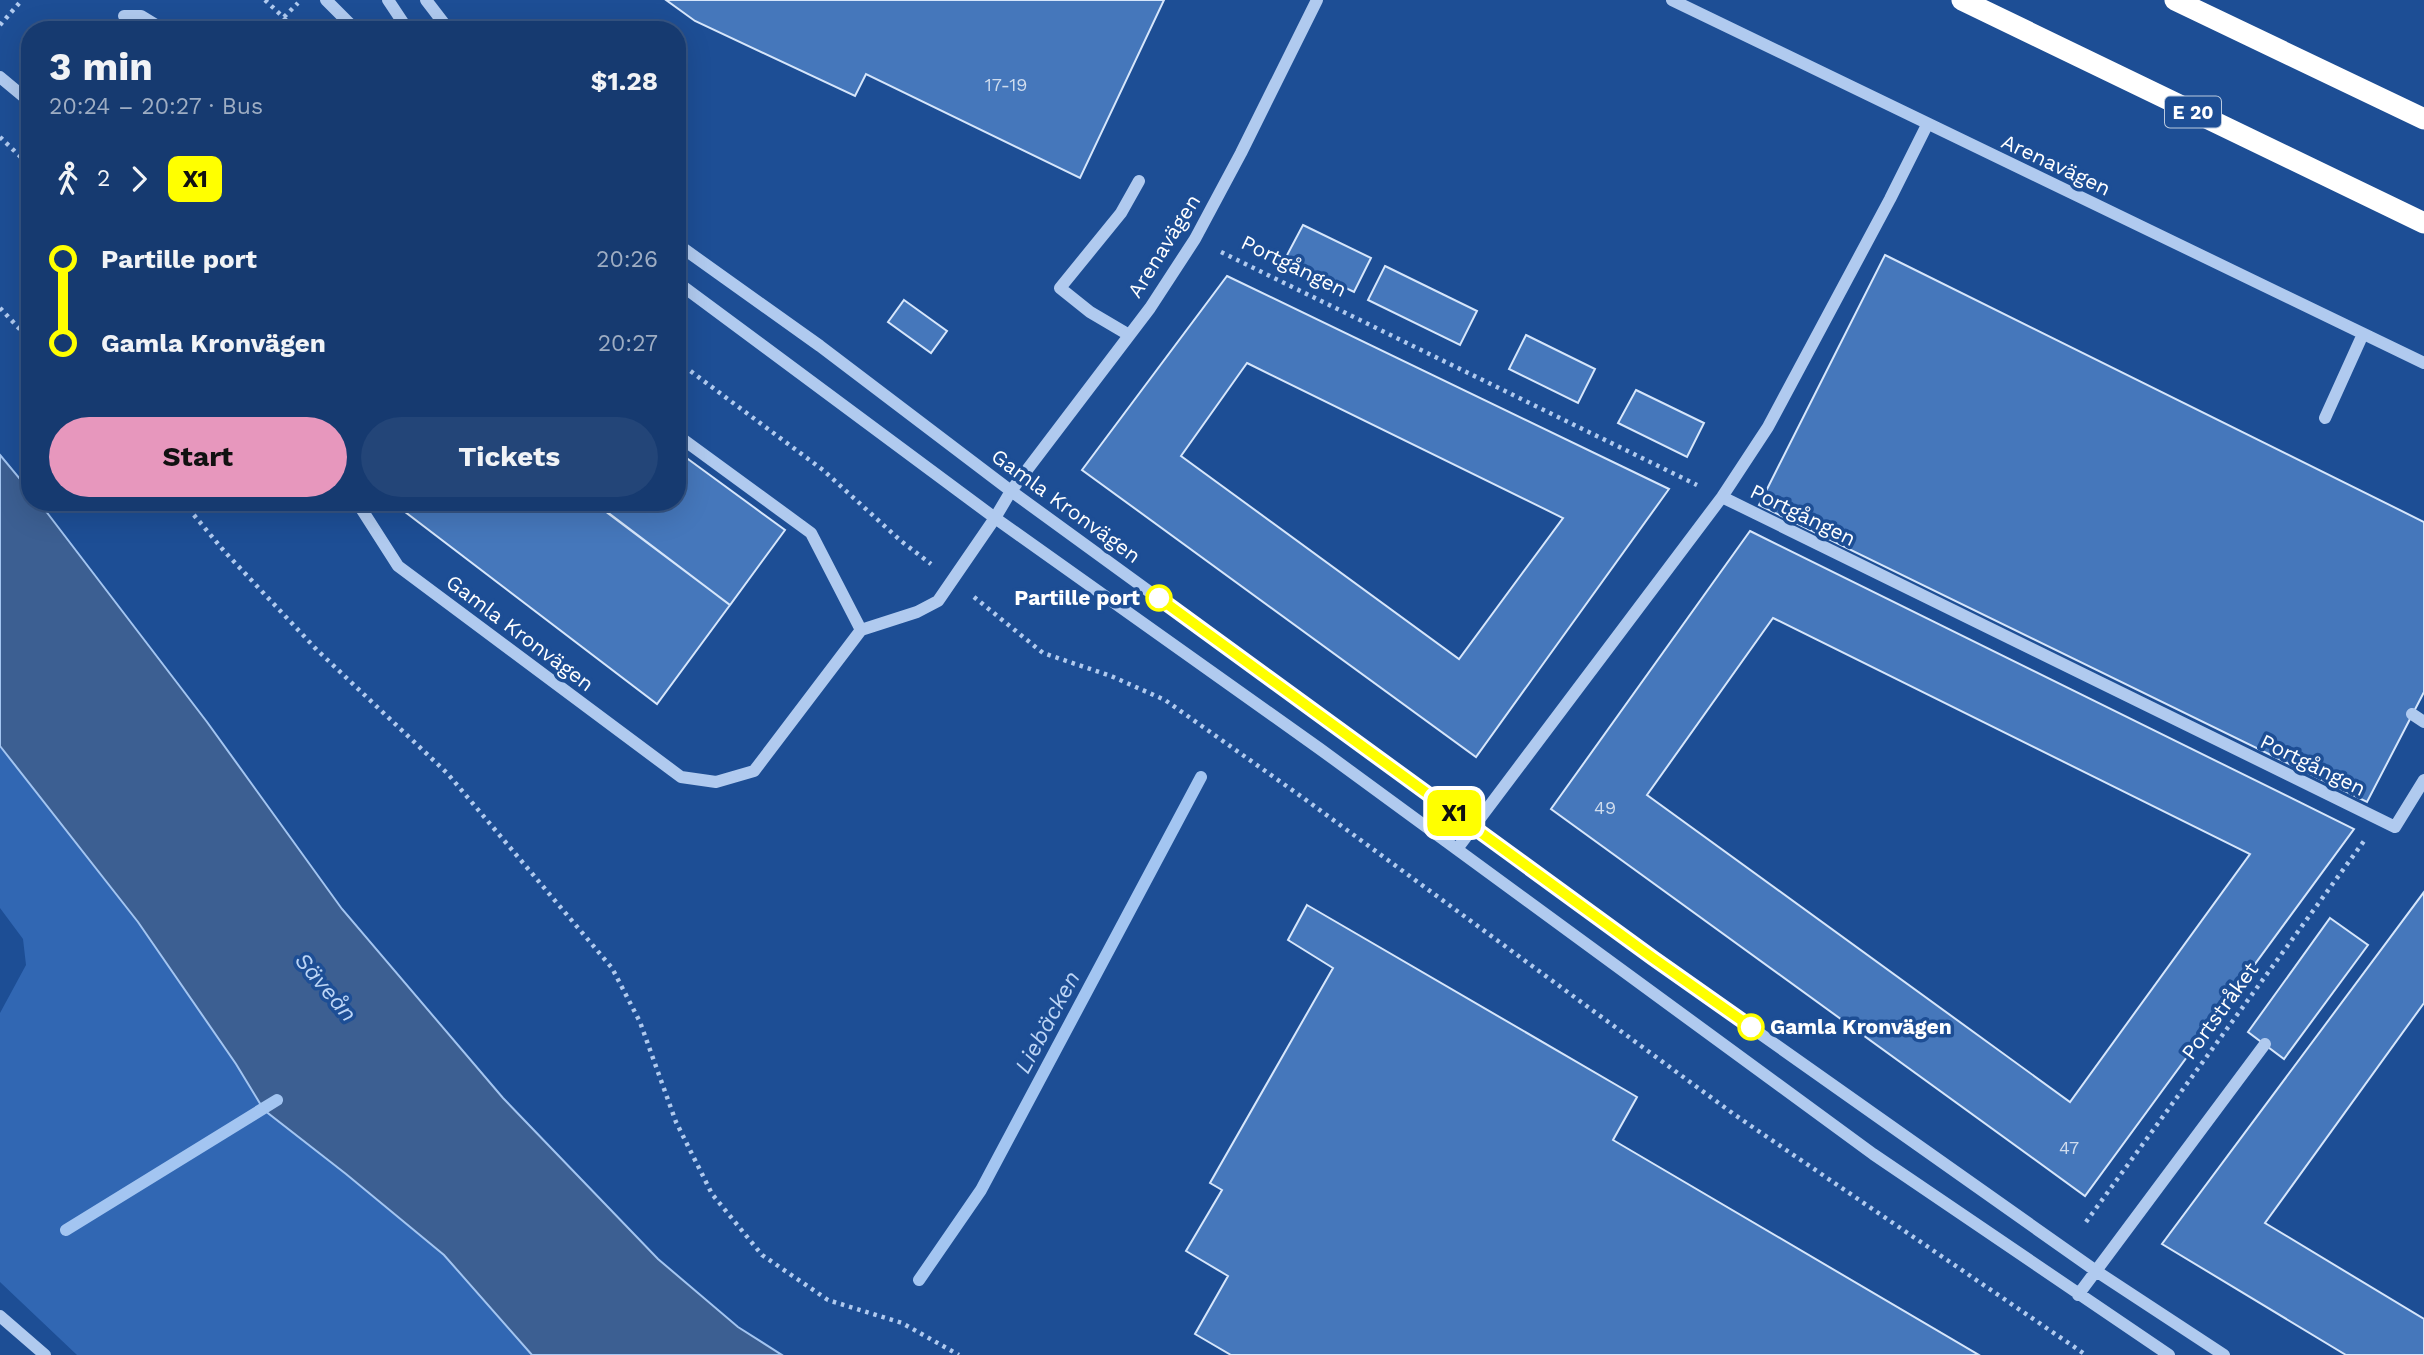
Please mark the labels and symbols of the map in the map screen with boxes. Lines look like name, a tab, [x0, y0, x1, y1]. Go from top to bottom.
house number: 17-19	[985, 74, 1027, 95]
road number: E 20	[2165, 96, 2221, 128]
street label: Arenavägen	[1998, 128, 2115, 201]
street label: Arenavägen	[1122, 189, 1205, 302]
street label: Portgången	[1237, 229, 1351, 302]
street label: Gamla Kronvägen	[987, 443, 1146, 568]
street label: Portgången	[1746, 478, 1860, 551]
street label: Gamla Kronvägen	[442, 569, 599, 696]
place label: Partille port	[1014, 585, 1140, 610]
marker: Partille port	[1146, 585, 1172, 611]
street label: Portgången	[2256, 728, 2370, 801]
line badge: X1	[1422, 790, 1486, 836]
house number: 49	[1594, 797, 1616, 818]
water label: Säveån	[289, 947, 362, 1027]
street label: Portstråket	[2176, 957, 2263, 1064]
water label: Liebäcken	[1009, 966, 1086, 1078]
marker: Gamla Kronvägen	[1738, 1014, 1764, 1040]
place label: Gamla Kronvägen	[1770, 1014, 1952, 1039]
house number: 47	[2059, 1137, 2079, 1158]

